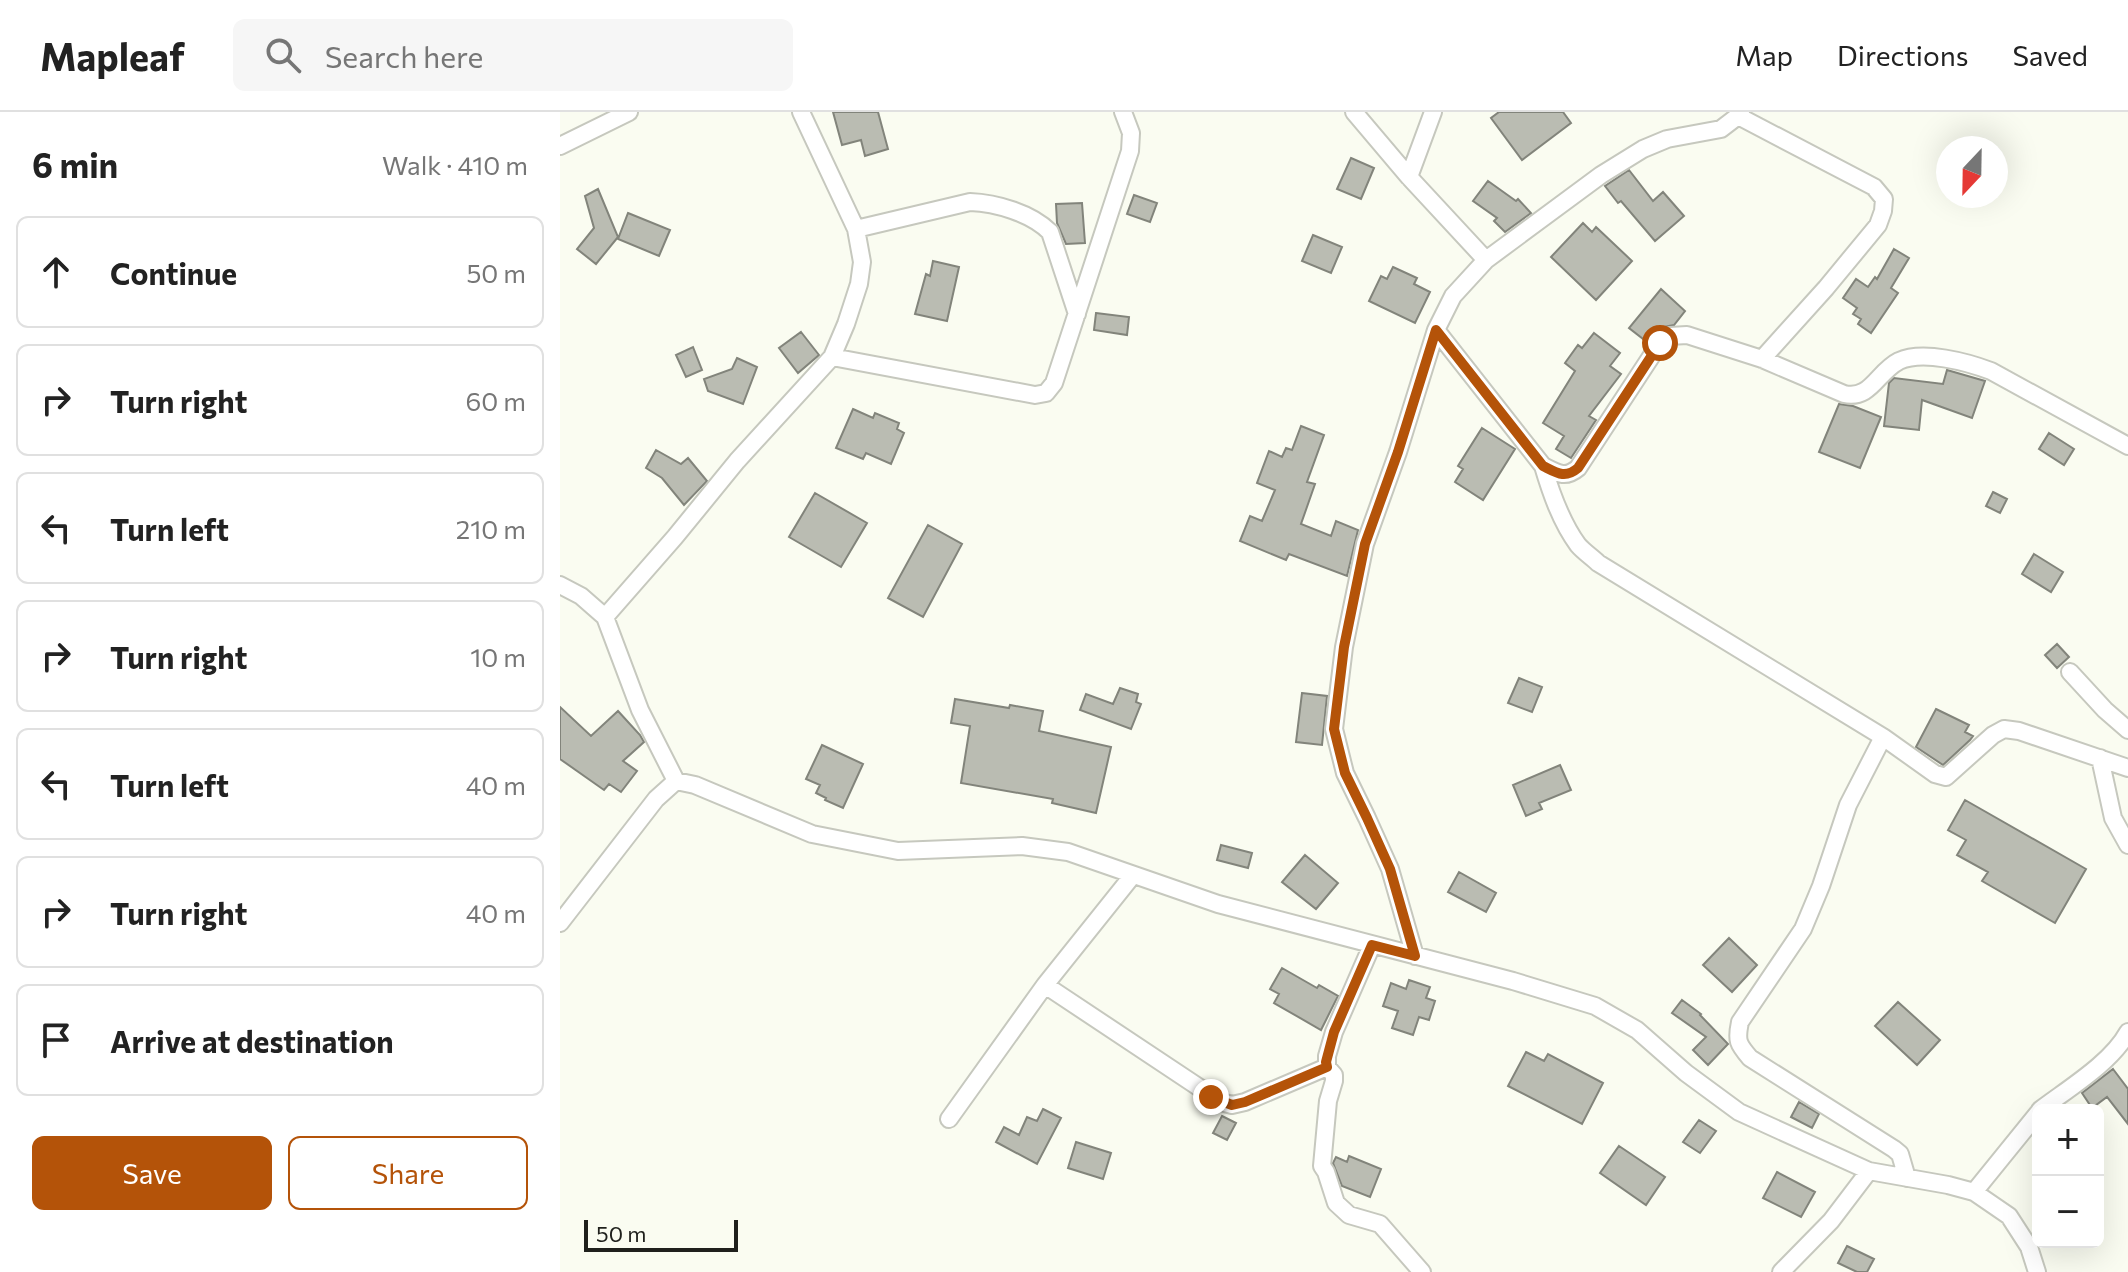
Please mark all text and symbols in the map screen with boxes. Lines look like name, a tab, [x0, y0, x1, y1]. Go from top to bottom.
search box	[233, 19, 793, 91]
text: Mapleaf	[40, 32, 185, 79]
icon: search	[261, 33, 305, 77]
text: Search here	[325, 37, 483, 74]
text: Map	[1735, 38, 1793, 72]
text: Directions	[1837, 38, 1968, 72]
text: Saved	[2012, 38, 2088, 72]
north arrow	[1936, 136, 2008, 208]
text: 6 min	[32, 143, 118, 185]
text: Walk · 410 m	[382, 149, 528, 180]
icon: ahead	[34, 250, 78, 294]
text: Continue	[110, 254, 237, 291]
text: 50 m	[466, 257, 526, 288]
route start	[1642, 325, 1678, 361]
icon: right	[34, 378, 78, 422]
text: Turn right	[110, 382, 247, 419]
text: 60 m	[466, 385, 526, 416]
icon: left	[34, 506, 78, 550]
text: Turn left	[110, 510, 229, 547]
text: 210 m	[456, 513, 526, 544]
icon: right	[34, 634, 78, 678]
text: Turn right	[110, 638, 247, 675]
text: 10 m	[470, 641, 526, 672]
icon: left	[34, 762, 78, 806]
text: Turn left	[110, 766, 229, 803]
text: 40 m	[466, 769, 526, 800]
icon: right	[34, 890, 78, 934]
text: Turn right	[110, 894, 247, 931]
text: 40 m	[466, 897, 526, 928]
icon: arrive	[34, 1018, 78, 1062]
text: Arrive at destination	[110, 1022, 394, 1059]
route end	[1193, 1079, 1229, 1115]
map controls	[2032, 1104, 2104, 1248]
button: +	[2032, 1104, 2104, 1176]
button: Save	[32, 1136, 272, 1210]
button: Share	[288, 1136, 528, 1210]
button: −	[2032, 1176, 2104, 1248]
scale bar	[584, 1216, 738, 1252]
text: 50 m	[596, 1220, 646, 1247]

